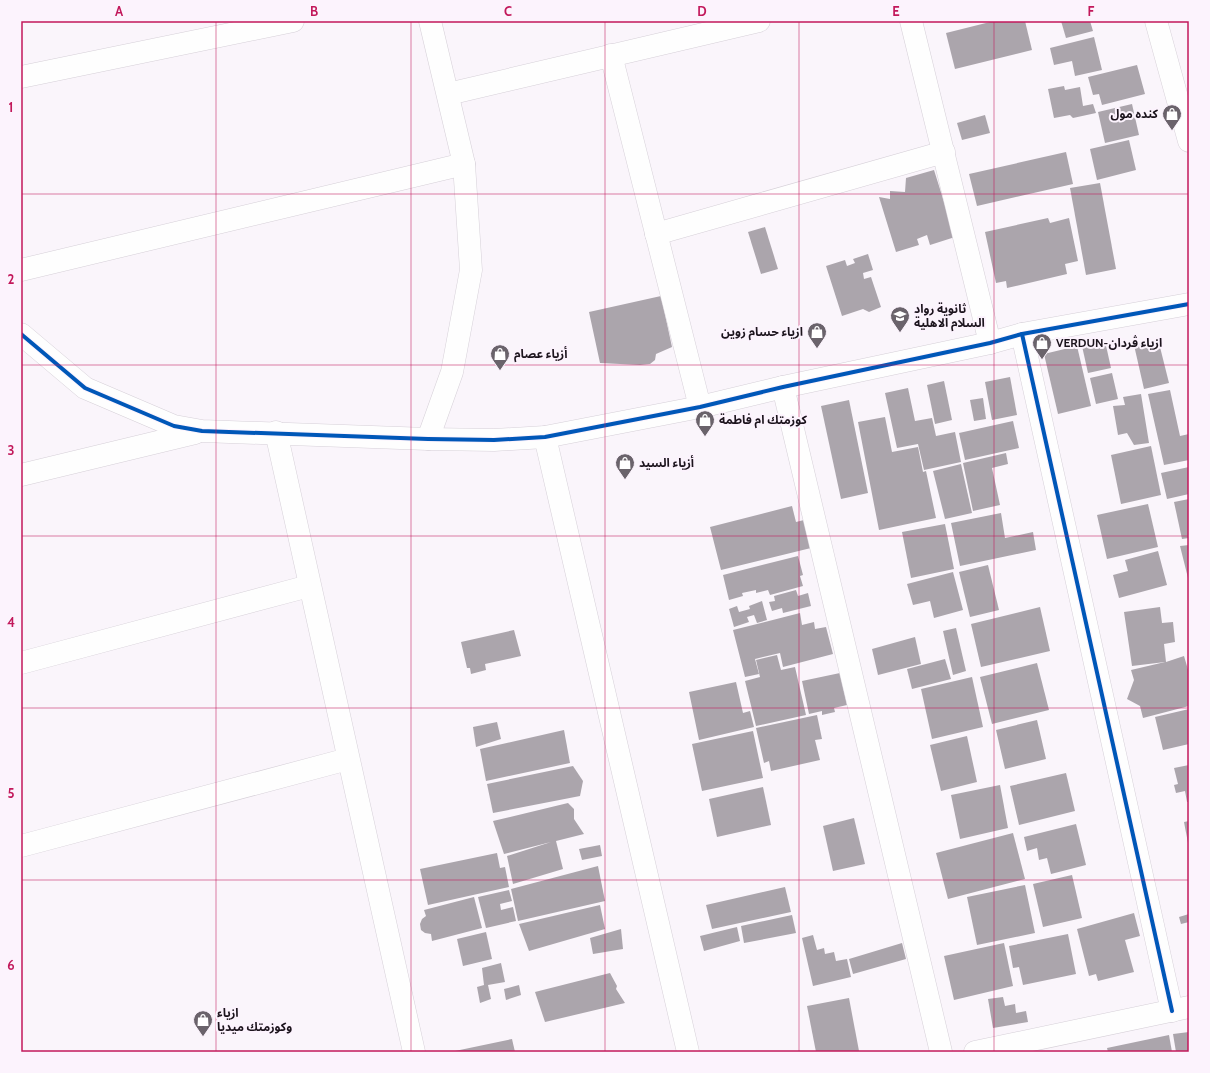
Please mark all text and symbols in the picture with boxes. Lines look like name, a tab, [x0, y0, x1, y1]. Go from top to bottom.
text: A	[115, 3, 124, 19]
text: B	[310, 3, 318, 19]
text: C	[504, 3, 512, 19]
text: D	[697, 3, 707, 19]
text: E	[892, 3, 900, 19]
text: F	[1088, 3, 1095, 19]
text: 1	[9, 99, 13, 115]
shop icon: كنده مول	[1161, 103, 1183, 131]
place label: كنده مول	[1111, 106, 1159, 121]
text: 2	[8, 271, 15, 287]
place label: ثانوية رواد السلام الاهلية	[914, 301, 985, 332]
school or university icon: ثانوية رواد السلام الاهلية	[889, 305, 911, 333]
shop icon: ازياء حسام زوين	[806, 321, 828, 349]
place label: ازياء حسام زوين	[721, 324, 803, 341]
shop icon: VERDUN-ازياء ڤردان	[1031, 332, 1053, 360]
place label: VERDUN-ازياء ڤردان	[1056, 335, 1162, 350]
shop icon: أزياء عصام	[489, 343, 511, 371]
place label: أزياء عصام	[514, 346, 567, 363]
shop icon: كوزمتك ام فاطمة	[694, 409, 716, 437]
place label: كوزمتك ام فاطمة	[719, 412, 807, 429]
text: 3	[7, 442, 15, 458]
shop icon: أزياء السيد	[614, 452, 636, 480]
place label: أزياء السيد	[639, 455, 694, 470]
text: 4	[7, 614, 15, 630]
text: 5	[8, 785, 15, 801]
text: 6	[7, 957, 15, 973]
place label: ازياء وكوزمتك ميديا	[217, 1005, 292, 1034]
shop icon: ازياء وكوزمتك ميديا	[192, 1009, 214, 1037]

